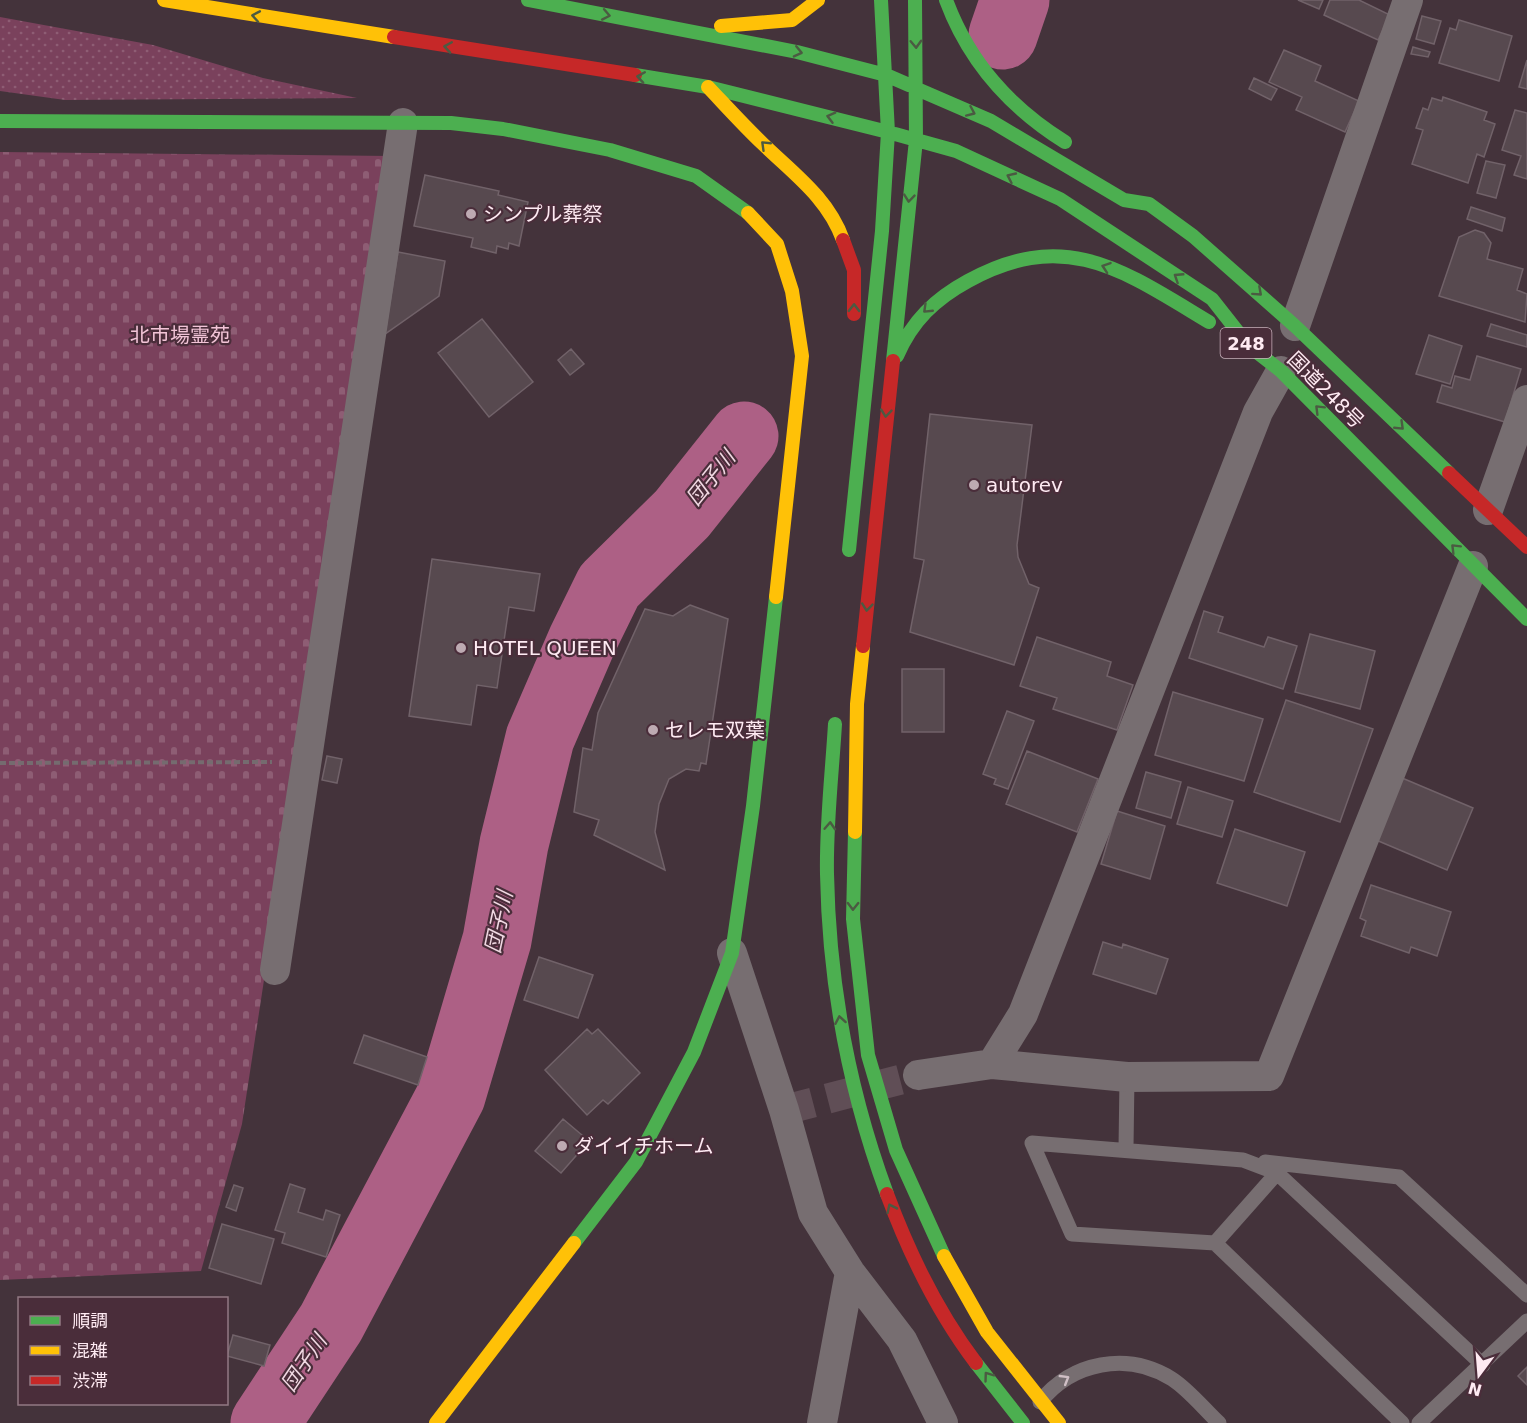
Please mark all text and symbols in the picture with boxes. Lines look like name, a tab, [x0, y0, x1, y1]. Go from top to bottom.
one-way arrow	[601, 8, 611, 21]
one-way arrow	[251, 10, 261, 23]
one-way arrow	[910, 40, 922, 49]
one-way arrow	[443, 41, 453, 53]
one-way arrow	[792, 45, 802, 58]
one-way arrow	[636, 71, 645, 83]
one-way arrow	[964, 105, 975, 117]
one-way arrow	[826, 112, 836, 125]
one-way arrow	[761, 142, 772, 153]
one-way arrow	[1006, 172, 1017, 184]
one-way arrow	[903, 193, 916, 203]
place label: シンプル葬祭	[483, 202, 602, 226]
marker: シンプル葬祭	[464, 207, 478, 221]
one-way arrow	[1101, 262, 1112, 275]
one-way arrow	[1174, 272, 1184, 284]
one-way arrow	[1251, 285, 1262, 296]
one-way arrow	[924, 302, 935, 313]
one-way arrow	[847, 304, 860, 313]
park label: 北市場霊苑	[130, 323, 230, 347]
road number: 248	[1220, 328, 1272, 358]
street label: 国道248号	[1283, 347, 1369, 433]
one-way arrow	[1315, 406, 1326, 417]
one-way arrow	[880, 408, 893, 417]
one-way arrow	[1392, 418, 1403, 429]
water label: 団子川	[682, 444, 741, 510]
place label: autorev	[986, 473, 1063, 497]
marker: autorev	[967, 478, 981, 492]
one-way arrow	[1452, 545, 1463, 556]
one-way arrow	[861, 602, 874, 611]
place label: HOTEL QUEEN	[473, 636, 617, 660]
marker: HOTEL QUEEN	[454, 641, 468, 655]
place label: セレモ双葉	[665, 718, 765, 742]
marker: セレモ双葉	[646, 723, 660, 737]
one-way arrow	[823, 821, 836, 830]
water label: 団子川	[481, 887, 518, 955]
one-way arrow	[847, 902, 859, 911]
one-way arrow	[834, 1016, 847, 1026]
place label: ダイイチホーム	[574, 1134, 713, 1158]
marker: ダイイチホーム	[555, 1139, 569, 1153]
one-way arrow	[886, 1203, 898, 1214]
legend	[18, 1297, 228, 1405]
text: 順調	[72, 1310, 108, 1331]
water label: 団子川	[276, 1329, 333, 1396]
text: 混雑	[72, 1340, 108, 1361]
north arrow	[1449, 1345, 1509, 1405]
text: 渋滞	[72, 1370, 108, 1391]
one-way arrow	[984, 1371, 995, 1382]
one-way arrow	[1059, 1375, 1069, 1387]
text: N	[1466, 1378, 1484, 1400]

